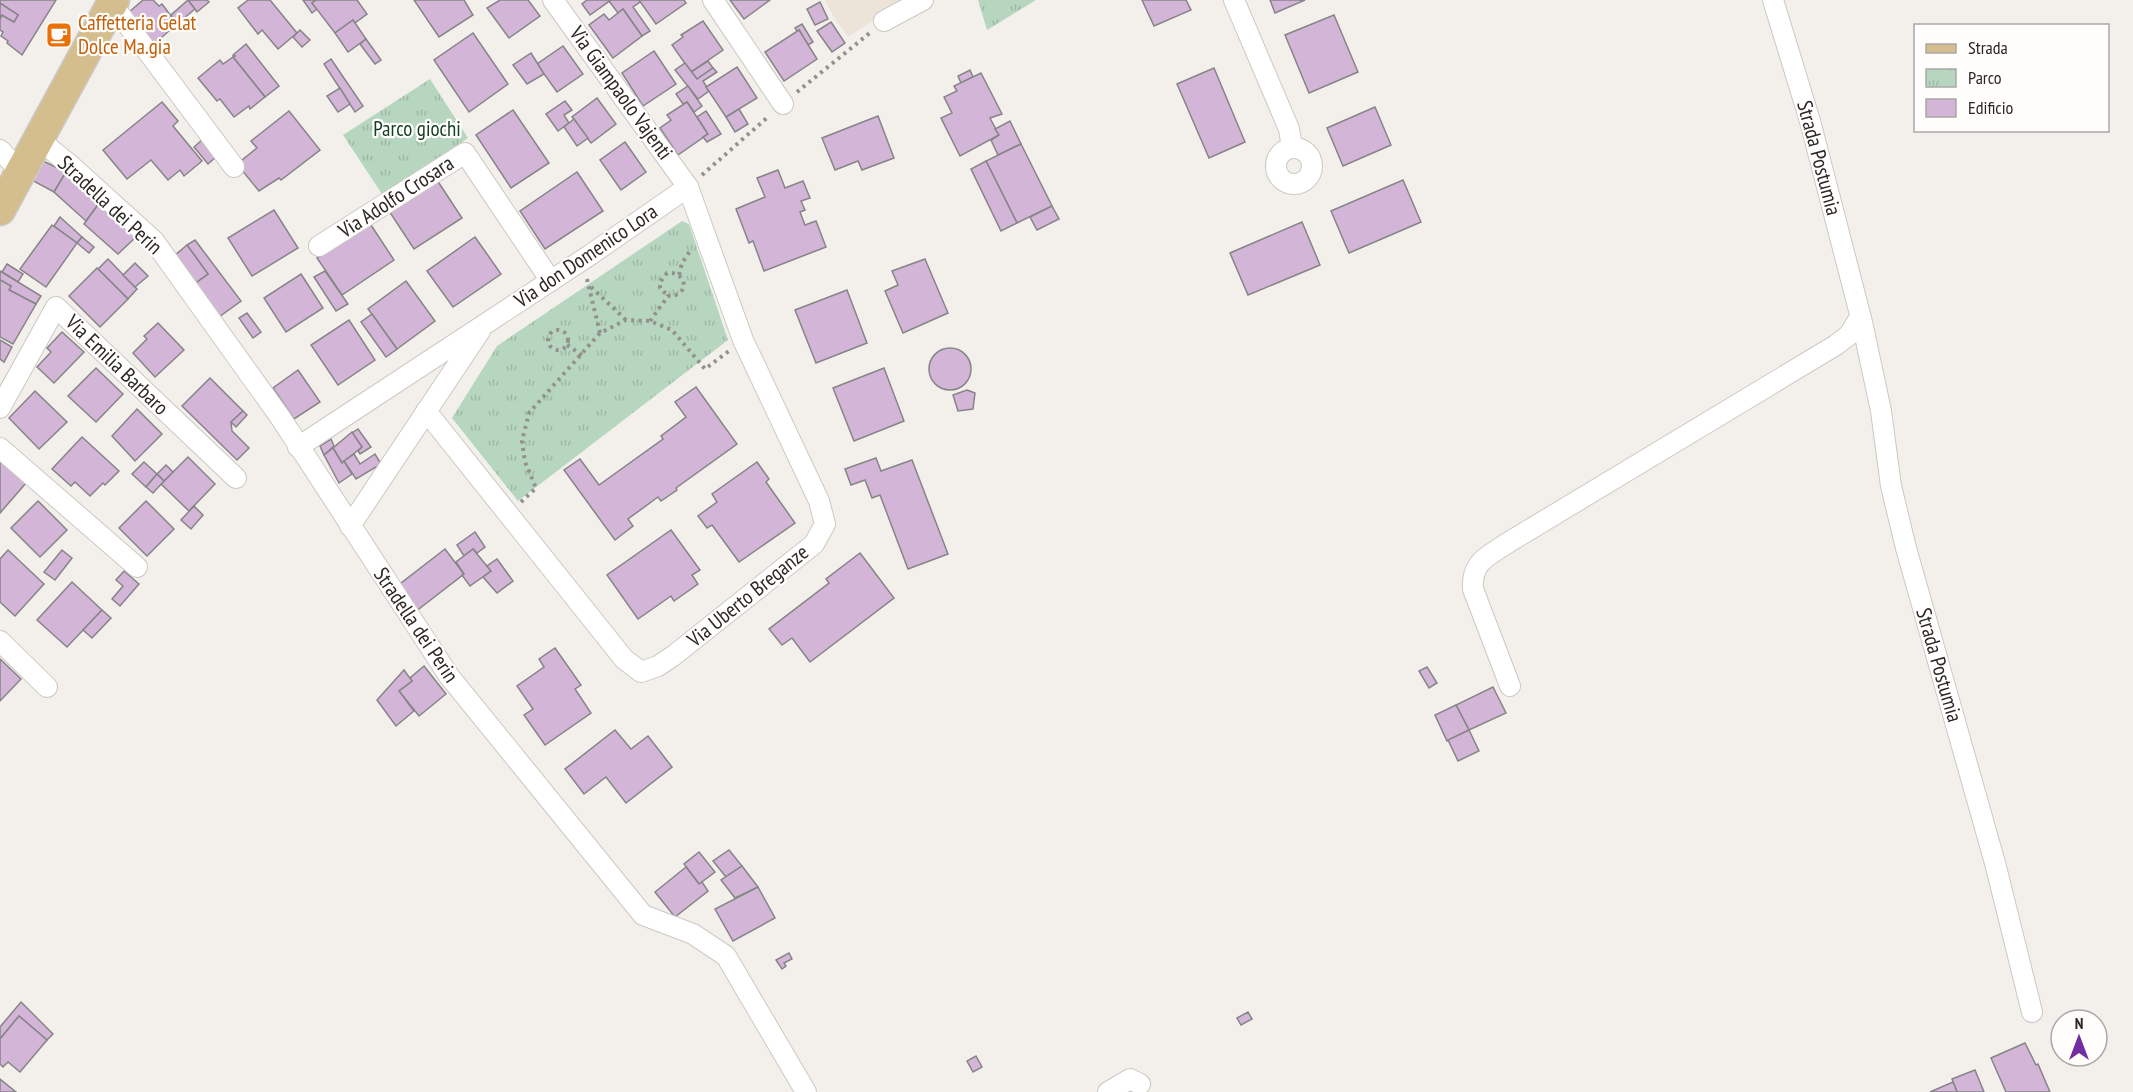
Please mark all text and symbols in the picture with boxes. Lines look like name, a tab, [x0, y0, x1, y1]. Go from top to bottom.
place label: Caffetteria Gelat Dolce Ma.gia	[78, 9, 197, 60]
cafe icon: Caffetteria Gelat Dolce Ma.gia	[44, 20, 74, 50]
street label: Via Giampaolo Vajenti	[563, 20, 679, 165]
legend	[1914, 24, 2109, 132]
text: Strada	[1968, 36, 2008, 59]
text: Parco	[1968, 66, 2002, 89]
text: Edificio	[1968, 96, 2014, 119]
street label: Strada Postumia	[1791, 98, 1848, 218]
park label: Parco giochi	[373, 115, 461, 142]
street label: Stradella dei Perin	[52, 149, 168, 260]
street label: Via Adolfo Crosara	[332, 149, 458, 244]
street label: Via don Domenico Lora	[508, 198, 662, 314]
street label: Via Emilia Barbaro	[59, 308, 175, 421]
street label: Via Uberto Breganze	[681, 539, 814, 653]
street label: Stradella dei Perin	[368, 562, 465, 687]
street label: Strada Postumia	[1910, 605, 1969, 725]
north arrow	[2049, 1008, 2109, 1068]
text: N	[2075, 1013, 2083, 1033]

